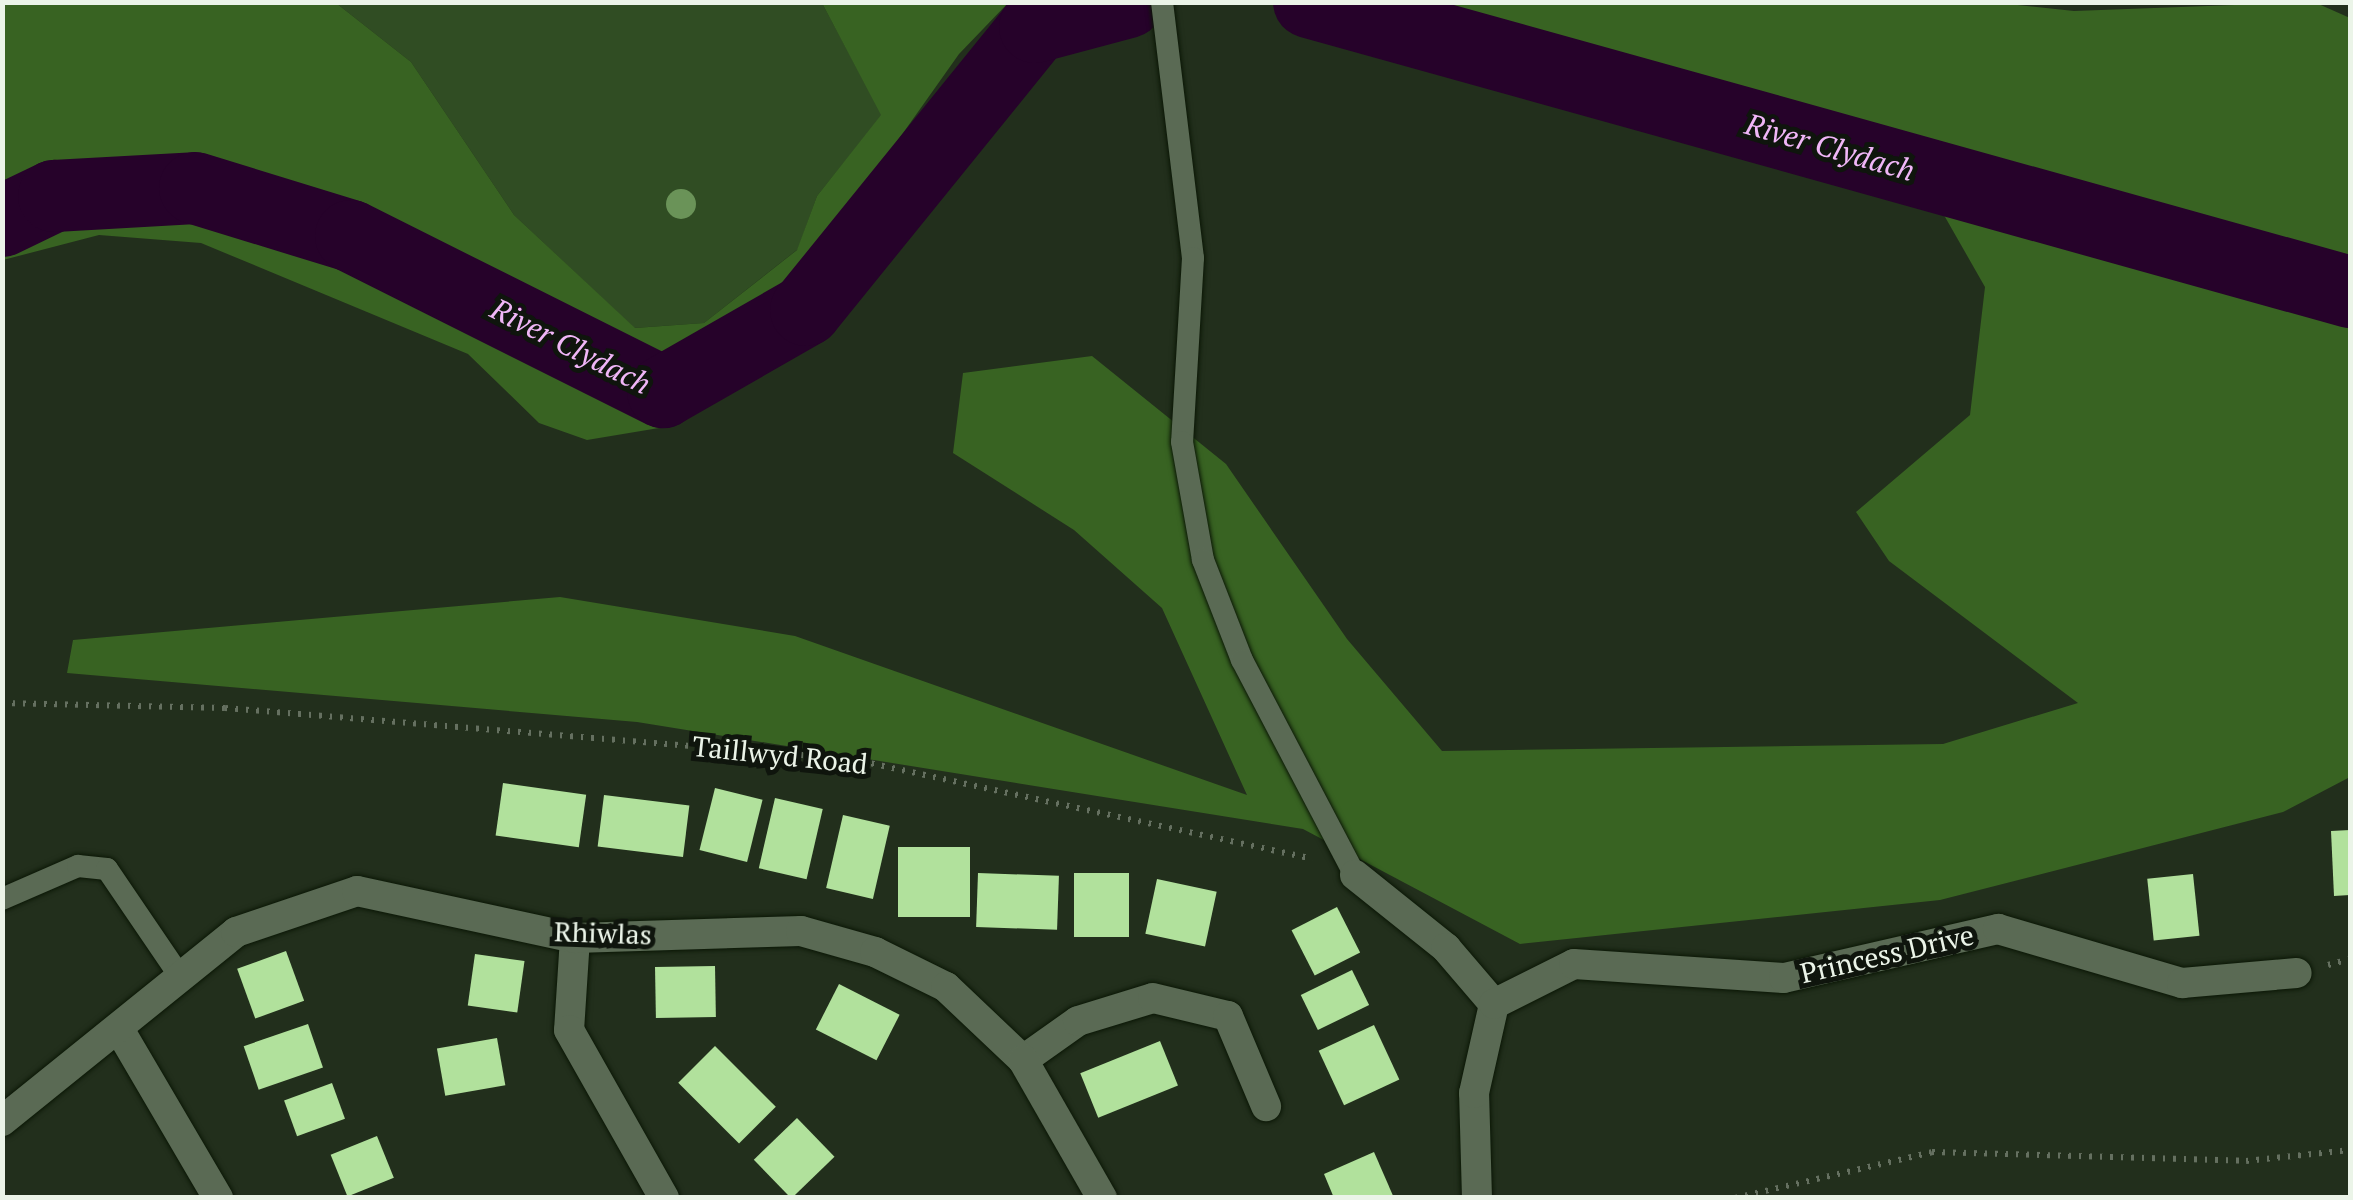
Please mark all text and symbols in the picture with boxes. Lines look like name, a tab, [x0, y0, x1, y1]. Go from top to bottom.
water label: River Clydach	[1741, 106, 1919, 188]
water label: River Clydach	[485, 290, 657, 402]
street label: Taillwyd Road	[691, 729, 869, 781]
street label: Rhiwlas	[554, 915, 652, 951]
street label: Princess Drive	[1797, 918, 1977, 990]

